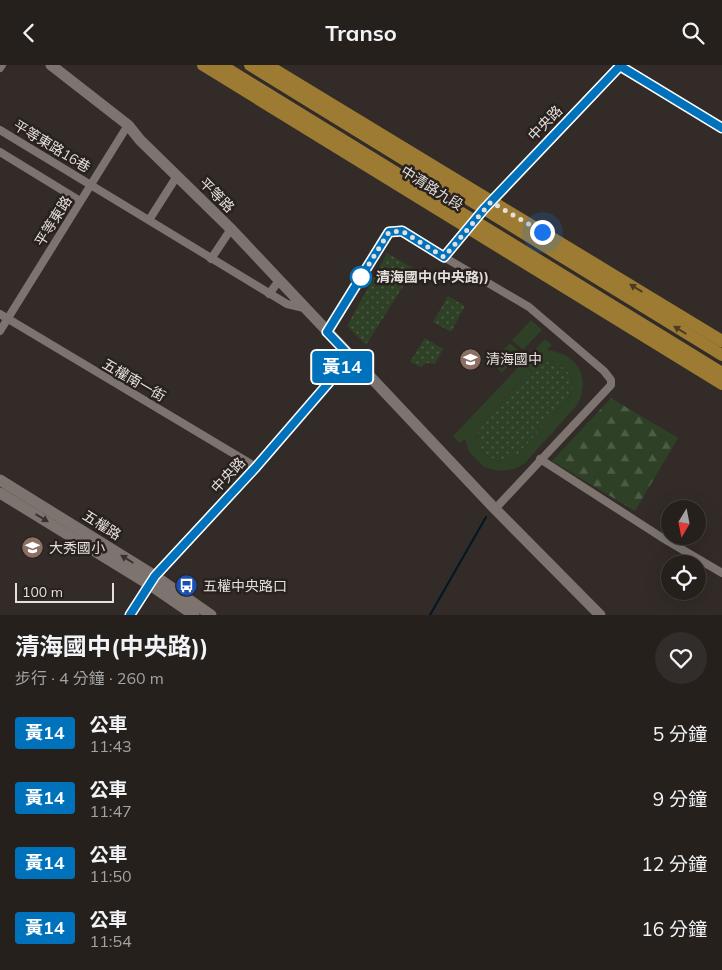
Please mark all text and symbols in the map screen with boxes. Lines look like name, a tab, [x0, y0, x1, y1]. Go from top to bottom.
icon: back	[15, 19, 43, 47]
text: Transo	[325, 19, 397, 47]
icon: search	[679, 19, 707, 47]
street label: 中央路	[524, 102, 566, 144]
street label: 平等東路16巷	[10, 116, 94, 176]
street label: 中清路九段	[398, 162, 466, 214]
street label: 平等路	[196, 174, 238, 216]
street label: 平等東路	[31, 192, 75, 250]
your location	[530, 220, 555, 245]
marker: 清海國中(中央路))	[350, 266, 372, 288]
place label: 清海國中(中央路))	[376, 268, 489, 286]
one-way arrow	[629, 284, 642, 293]
one-way arrow	[674, 325, 687, 335]
school or university icon: 清海國中	[458, 347, 482, 371]
place label: 清海國中	[486, 350, 542, 368]
line badge: 黃14	[313, 351, 371, 383]
street label: 五權南一街	[99, 355, 169, 405]
text: 黃14	[322, 355, 362, 378]
street label: 中央路	[207, 454, 249, 496]
north arrow	[661, 500, 706, 545]
map controls	[661, 500, 706, 600]
street label: 五權路	[79, 506, 125, 544]
one-way arrow	[35, 514, 48, 523]
school or university icon: 大秀國小	[21, 536, 45, 560]
place label: 大秀國小	[49, 539, 105, 557]
one-way arrow	[120, 554, 133, 563]
button: locate	[661, 555, 706, 600]
bus stop icon: 五權中央路口	[175, 574, 199, 598]
place label: 五權中央路口	[203, 577, 287, 595]
scale bar	[15, 580, 114, 603]
text: 100 m	[22, 583, 63, 601]
text: 清海國中(中央路))	[15, 631, 209, 661]
button: heart	[655, 632, 707, 684]
text: 步行 · 4 分鐘 · 260 m	[15, 668, 164, 688]
text: 公車	[90, 712, 128, 736]
text: 黃14	[25, 721, 65, 744]
text: 5 分鐘	[653, 722, 707, 746]
text: 11:43	[90, 736, 132, 756]
text: 公車	[90, 777, 128, 801]
text: 黃14	[25, 786, 65, 809]
text: 9 分鐘	[653, 787, 707, 811]
text: 11:47	[90, 801, 132, 821]
text: 公車	[90, 842, 128, 866]
text: 黃14	[25, 851, 65, 874]
text: 12 分鐘	[641, 852, 707, 876]
text: 11:50	[90, 866, 132, 886]
text: 公車	[90, 907, 128, 931]
text: 黃14	[25, 916, 65, 939]
text: 16 分鐘	[641, 917, 707, 941]
text: 11:54	[90, 931, 132, 951]

